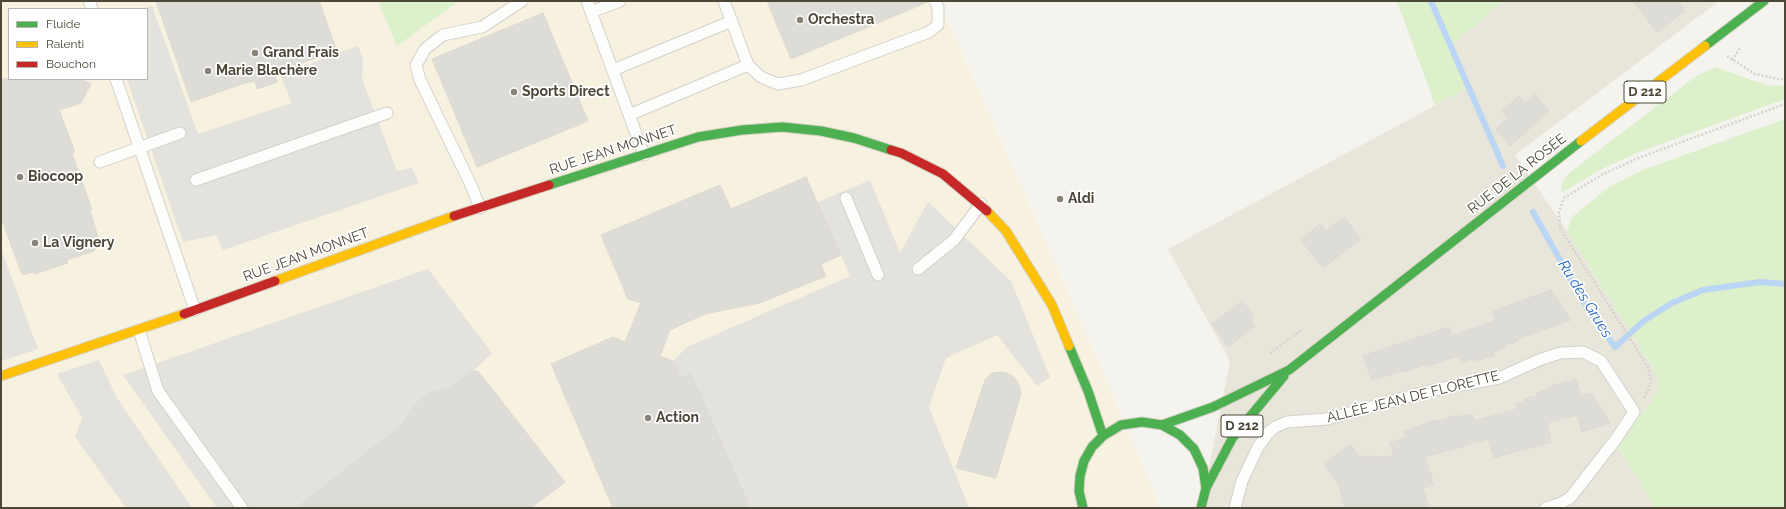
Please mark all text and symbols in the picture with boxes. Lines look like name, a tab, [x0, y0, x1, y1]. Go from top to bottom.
legend	[8, 8, 148, 80]
place label: Orchestra	[808, 12, 874, 28]
marker: Orchestra	[795, 15, 805, 25]
text: Fluide	[46, 17, 81, 31]
text: Ralenti	[46, 37, 84, 51]
place label: Grand Frais	[263, 45, 339, 61]
marker: Grand Frais	[250, 48, 260, 58]
text: Bouchon	[46, 57, 96, 71]
place label: Marie Blachère	[216, 63, 317, 79]
marker: Marie Blachère	[203, 66, 213, 76]
road number: D 212	[1624, 81, 1666, 103]
place label: Sports Direct	[522, 84, 610, 100]
marker: Sports Direct	[509, 87, 519, 97]
street label: RUE JEAN MONNET	[547, 122, 679, 178]
street label: RUE DE LA ROSÉE	[1464, 130, 1570, 218]
place label: Biocoop	[28, 169, 83, 185]
marker: Biocoop	[15, 172, 25, 182]
place label: Aldi	[1068, 191, 1094, 207]
marker: Aldi	[1055, 194, 1065, 204]
street label: RUE JEAN MONNET	[241, 224, 371, 286]
place label: La Vignery	[43, 235, 114, 251]
marker: La Vignery	[30, 238, 40, 248]
water label: Ru des Grues	[1554, 257, 1616, 341]
street label: ALLÉE JEAN DE FLORETTE	[1325, 367, 1501, 427]
place label: Action	[656, 410, 699, 426]
marker: Action	[643, 413, 653, 423]
road number: D 212	[1221, 415, 1263, 437]

